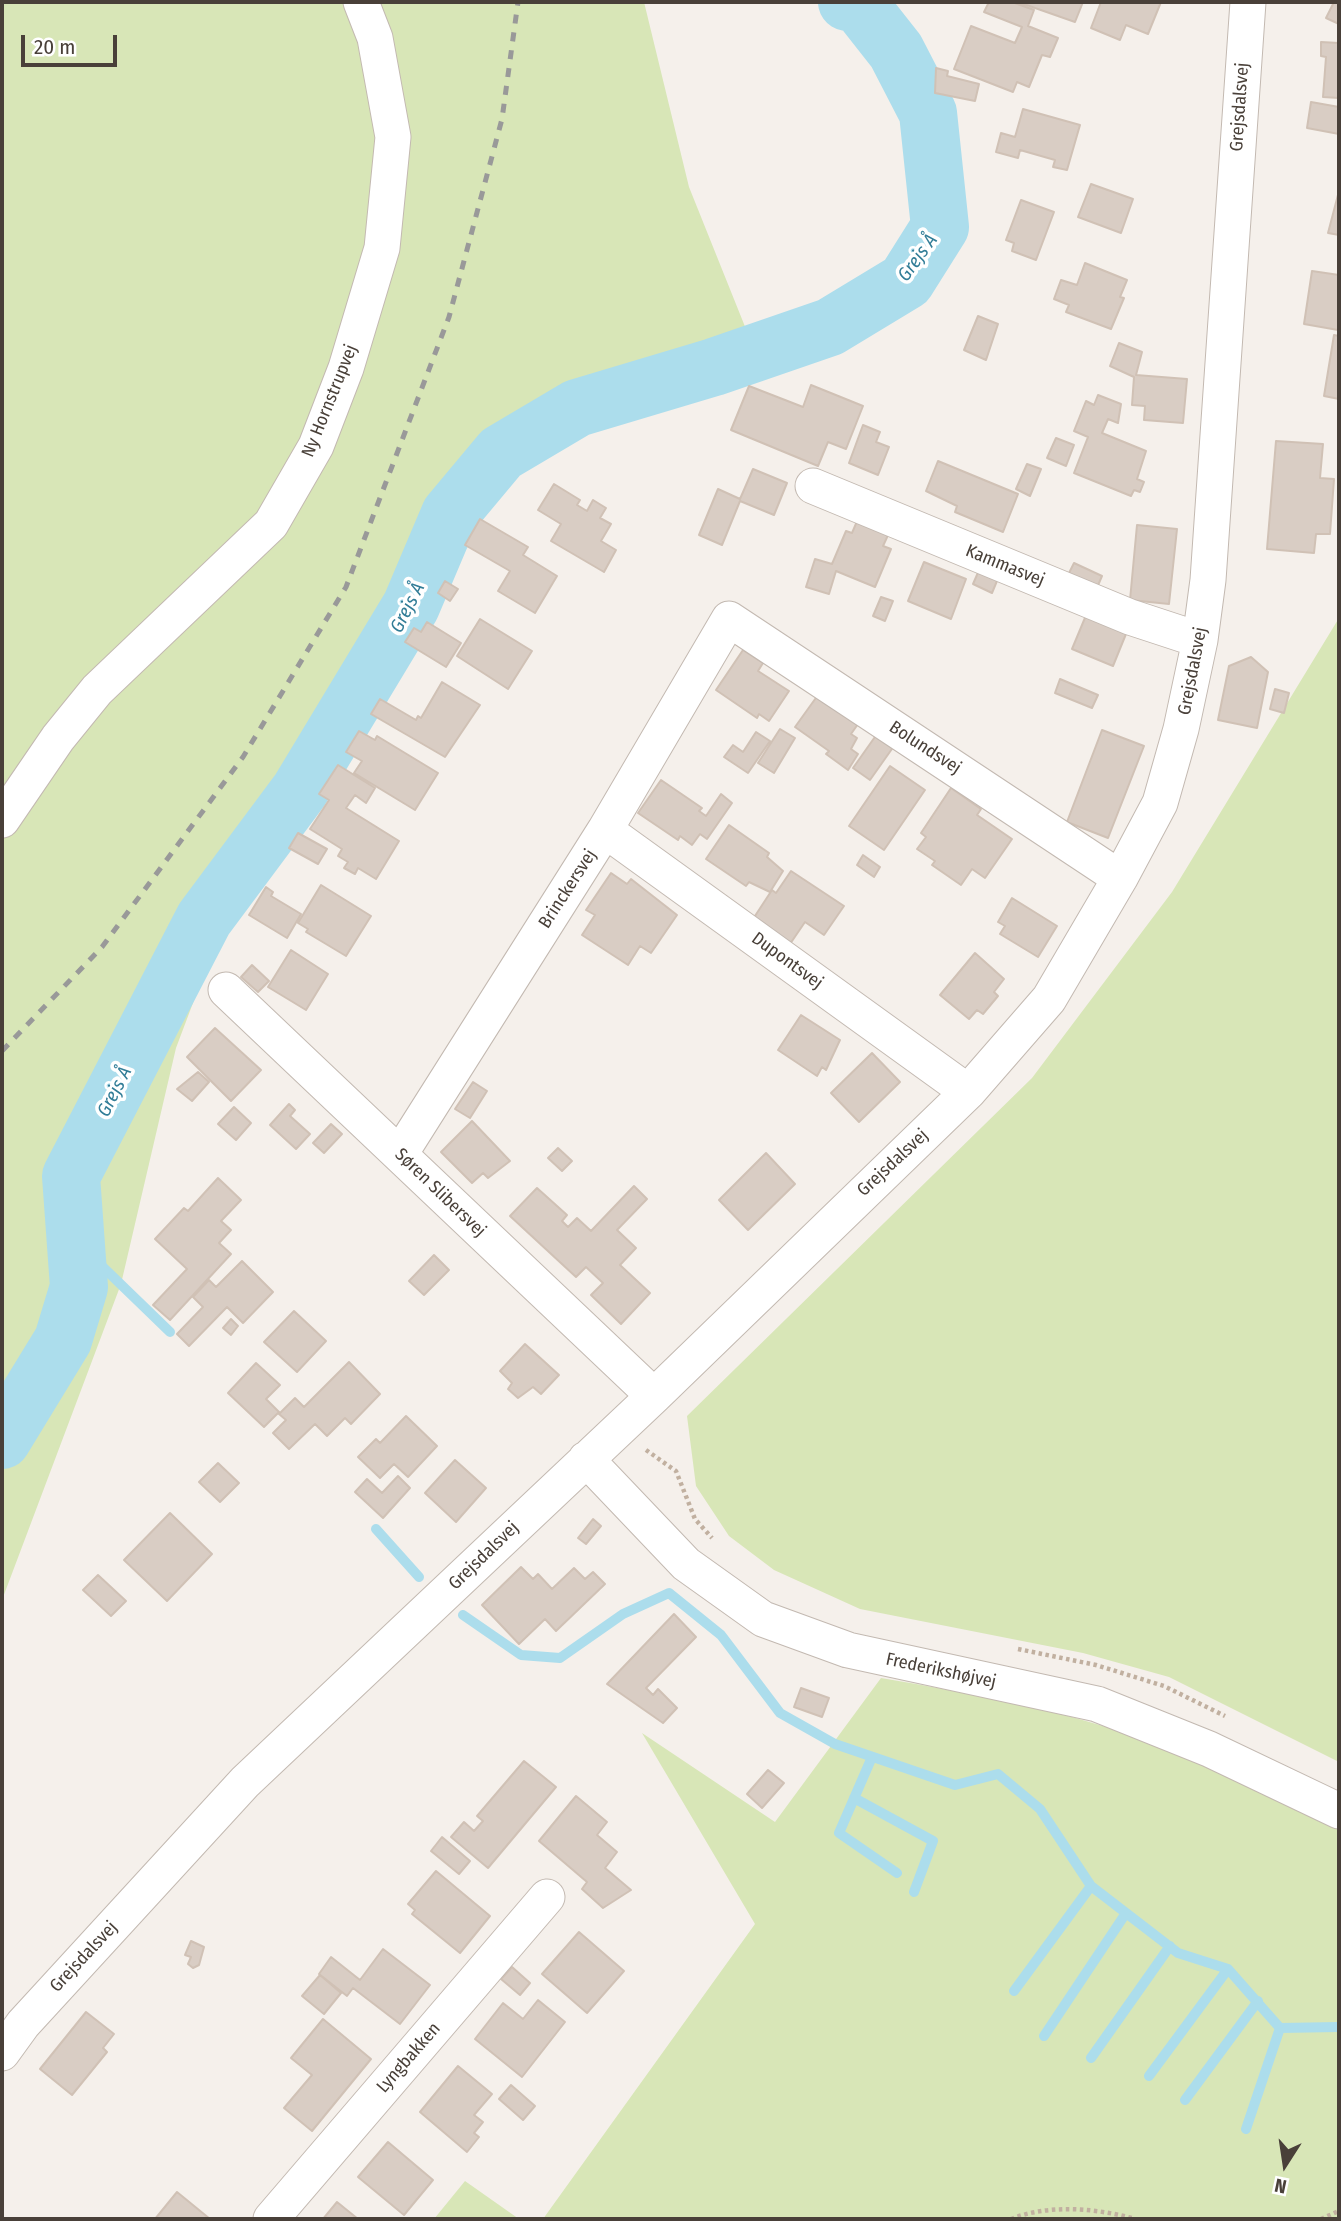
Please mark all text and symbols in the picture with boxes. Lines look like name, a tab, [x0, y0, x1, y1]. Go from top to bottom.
scale bar	[24, 21, 121, 65]
text: 20 m	[34, 34, 75, 60]
street label: Grejsdalsvej	[1226, 62, 1254, 152]
water label: Grejs Å	[893, 230, 943, 286]
street label: Ny Hornstrupvej	[298, 342, 362, 460]
street label: Kammasvej	[962, 540, 1048, 592]
water label: Grejs Å	[386, 579, 430, 637]
street label: Grejsdalsvej	[1174, 625, 1212, 717]
street label: Bolundsvej	[885, 717, 965, 779]
street label: Brinckersvej	[534, 845, 602, 933]
street label: Dupontsvej	[747, 928, 827, 994]
water label: Grejs Å	[93, 1063, 137, 1121]
street label: Grejsdalsvej	[853, 1125, 933, 1201]
street label: Søren Slibersvej	[390, 1144, 490, 1242]
street label: Grejsdalsvej	[444, 1517, 524, 1595]
street label: Frederikshøjvej	[884, 1649, 998, 1693]
street label: Grejsdalsvej	[46, 1917, 122, 1997]
street label: Lyngbakken	[373, 2018, 445, 2098]
north arrow	[1250, 2130, 1320, 2200]
text: N	[1273, 2174, 1288, 2198]

